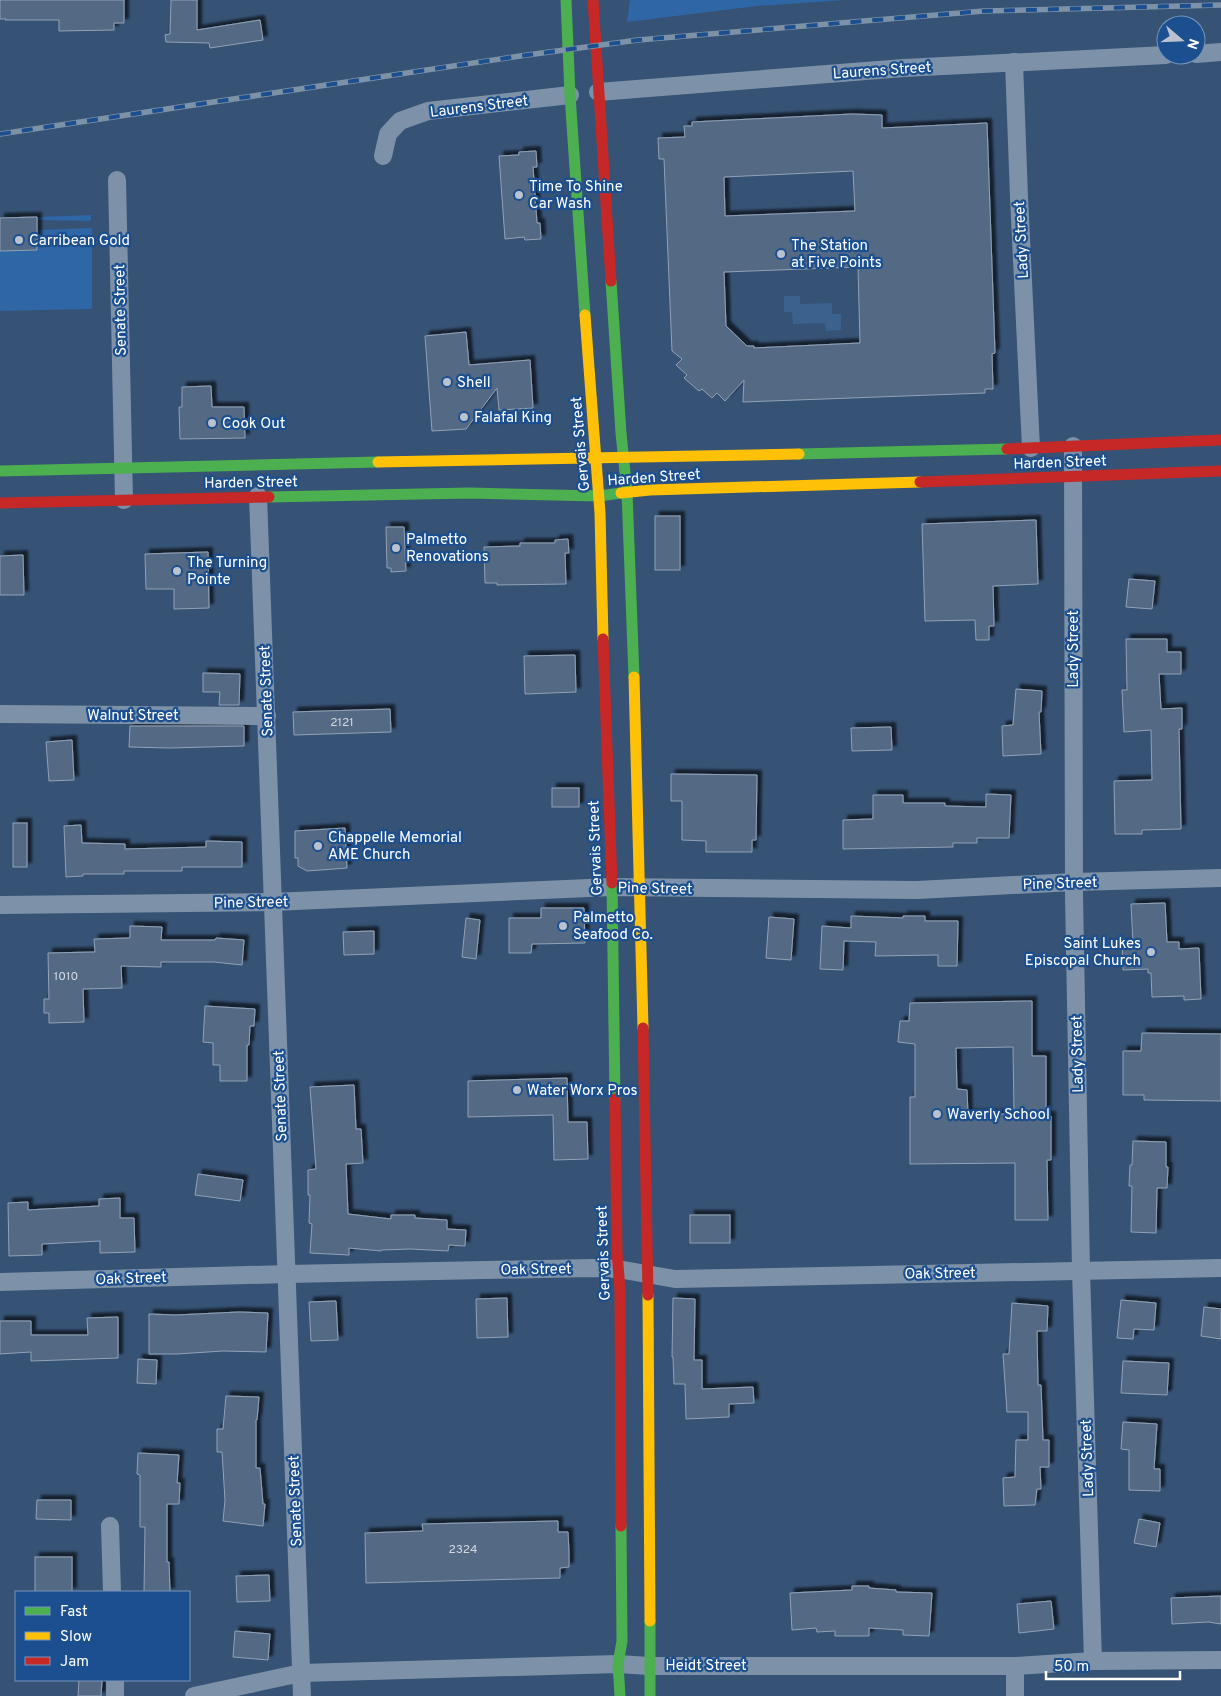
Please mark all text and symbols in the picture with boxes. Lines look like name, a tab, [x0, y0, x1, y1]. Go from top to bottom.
north arrow	[1156, 15, 1206, 65]
text: N	[1182, 36, 1202, 51]
street label: Laurens Street	[832, 59, 932, 84]
street label: Laurens Street	[429, 92, 529, 123]
place label: Time To Shine Car Wash	[529, 178, 623, 214]
marker: Time To Shine Car Wash	[513, 189, 525, 201]
street label: Lady Street	[1011, 201, 1034, 279]
place label: Carribean Gold	[29, 232, 130, 251]
marker: Carribean Gold	[13, 234, 25, 246]
place label: The Station at Five Points	[791, 237, 882, 273]
marker: The Station at Five Points	[775, 248, 787, 260]
street label: Senate Street	[111, 264, 132, 356]
place label: Shell	[457, 374, 491, 393]
marker: Shell	[441, 376, 453, 388]
street label: Gervais Street	[568, 395, 595, 492]
place label: Falafal King	[474, 409, 552, 428]
marker: Falafal King	[458, 411, 470, 423]
place label: Cook Out	[222, 415, 285, 434]
marker: Cook Out	[206, 417, 218, 429]
street label: Harden Street	[1013, 452, 1107, 475]
street label: Harden Street	[607, 466, 701, 491]
street label: Harden Street	[204, 473, 298, 494]
place label: Palmetto Renovations	[406, 531, 489, 567]
marker: Palmetto Renovations	[390, 542, 402, 554]
place label: The Turning Pointe	[187, 554, 267, 590]
marker: The Turning Pointe	[171, 565, 183, 577]
street label: Lady Street	[1065, 610, 1084, 688]
street label: Senate Street	[256, 645, 279, 737]
street label: Walnut Street	[87, 707, 179, 726]
house number: 2121	[330, 715, 354, 731]
street label: Gervais Street	[585, 800, 608, 896]
place label: Chappelle Memorial AME Church	[328, 829, 462, 865]
marker: Chappelle Memorial AME Church	[312, 840, 324, 852]
street label: Pine Street	[1022, 874, 1098, 895]
street label: Pine Street	[617, 879, 693, 900]
street label: Pine Street	[213, 893, 289, 914]
place label: Palmetto Seafood Co.	[573, 909, 653, 945]
marker: Palmetto Seafood Co.	[557, 920, 569, 932]
place label: Saint Lukes Episcopal Church	[1025, 935, 1141, 971]
marker: Saint Lukes Episcopal Church	[1145, 946, 1157, 958]
house number: 1010	[54, 969, 78, 985]
street label: Lady Street	[1068, 1015, 1089, 1093]
street label: Senate Street	[270, 1050, 293, 1142]
place label: Water Worx Pros	[527, 1082, 637, 1101]
marker: Water Worx Pros	[511, 1084, 523, 1096]
place label: Waverly School	[947, 1106, 1050, 1125]
marker: Waverly School	[931, 1108, 943, 1120]
street label: Gervais Street	[593, 1205, 616, 1301]
street label: Oak Street	[500, 1260, 572, 1281]
street label: Oak Street	[904, 1264, 976, 1285]
street label: Oak Street	[95, 1269, 167, 1290]
street label: Lady Street	[1078, 1419, 1099, 1497]
street label: Senate Street	[285, 1455, 308, 1547]
house number: 2324	[448, 1542, 478, 1558]
legend	[15, 1591, 190, 1681]
text: Fast	[60, 1603, 88, 1622]
text: Slow	[60, 1628, 92, 1647]
scale bar	[1046, 1648, 1180, 1680]
text: Jam	[60, 1653, 89, 1672]
street label: Heidt Street	[665, 1657, 747, 1676]
text: 50 m	[1054, 1658, 1089, 1677]

